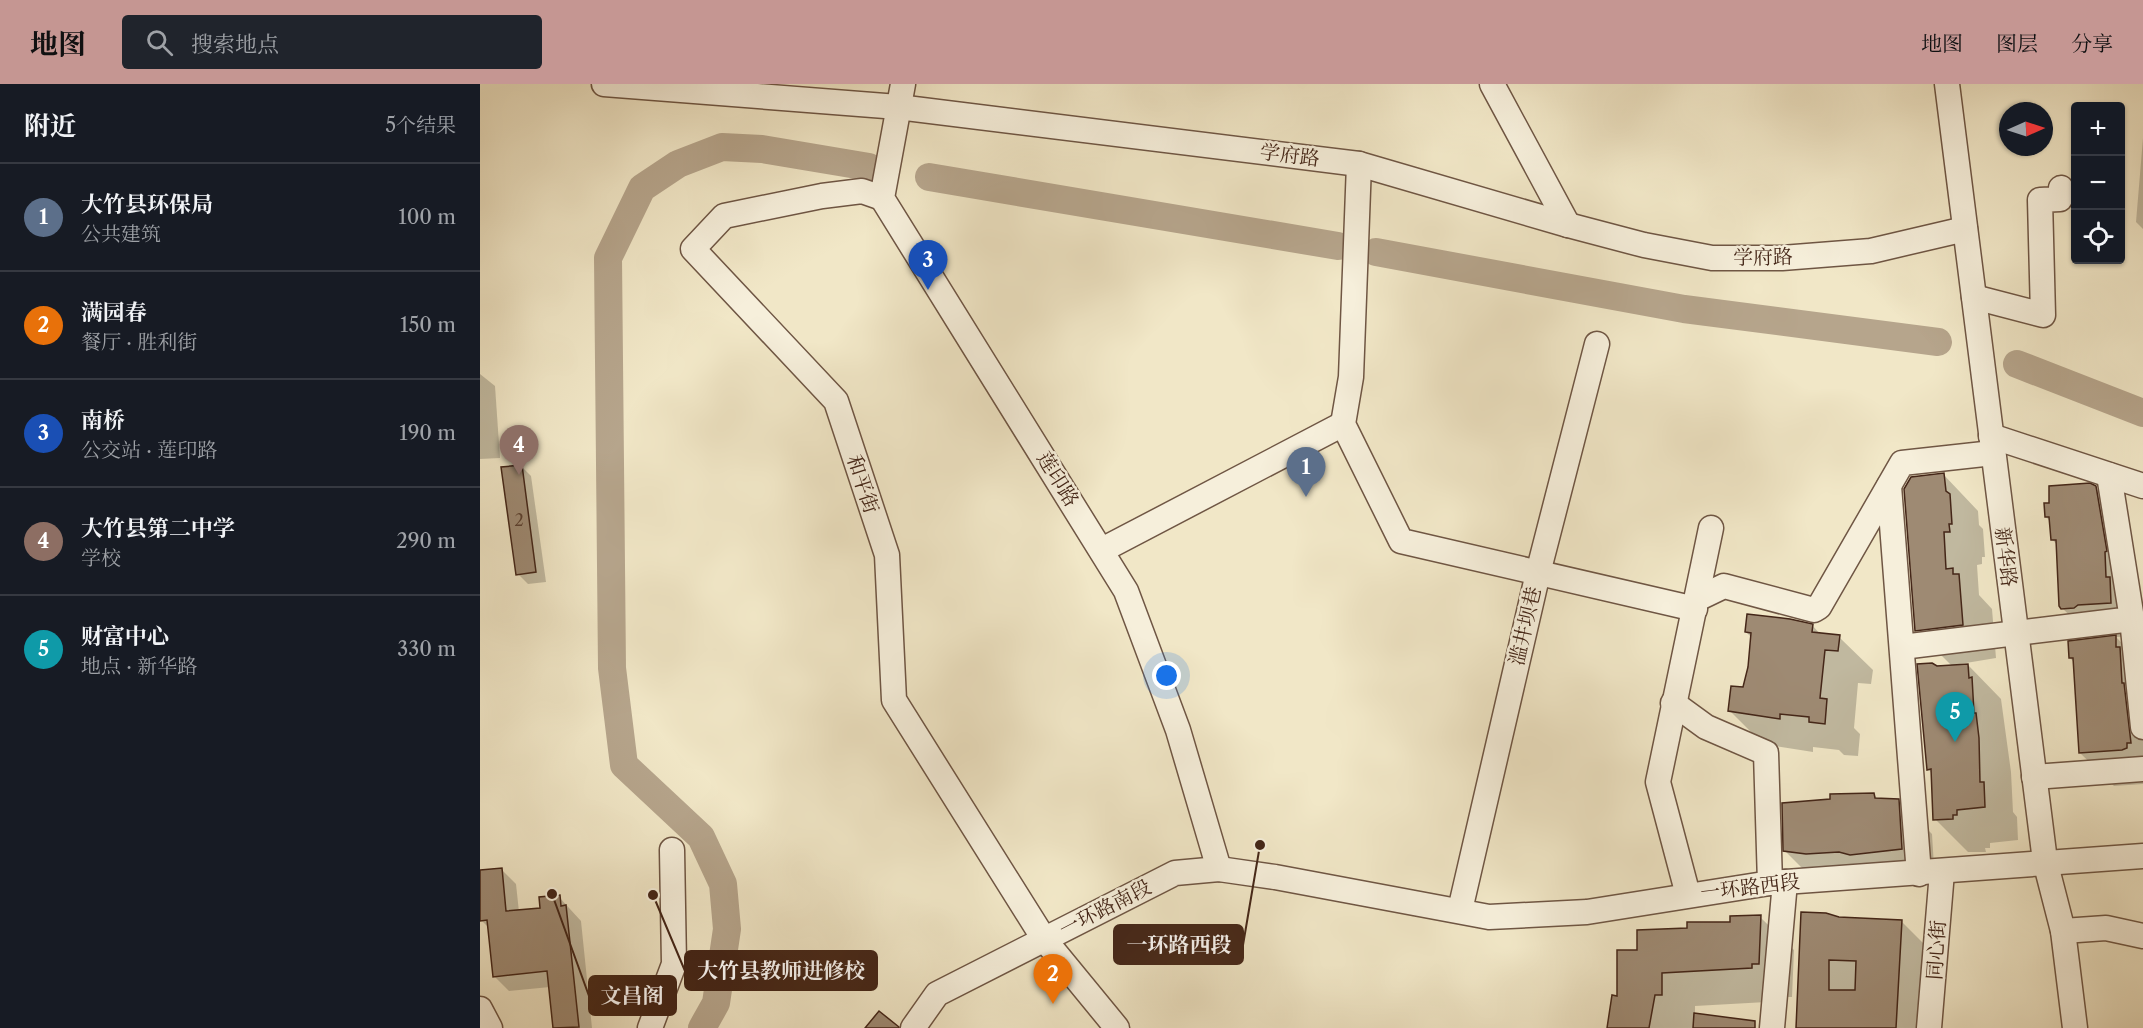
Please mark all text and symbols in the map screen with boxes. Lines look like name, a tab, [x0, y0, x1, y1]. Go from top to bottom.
search box	[122, 15, 542, 69]
icon: search	[143, 26, 176, 59]
text: 地图	[30, 27, 86, 61]
text: 搜索地点	[191, 31, 279, 58]
text: 地图	[1921, 31, 1963, 56]
text: 图层	[1996, 31, 2038, 56]
text: 分享	[2071, 31, 2113, 56]
north arrow	[1999, 102, 2053, 156]
map controls	[2071, 102, 2125, 264]
button: +	[2071, 102, 2125, 156]
text: 附近	[24, 110, 76, 142]
text: 5个结果	[385, 113, 456, 137]
street label: 学府路	[1259, 139, 1321, 171]
button: −	[2071, 156, 2125, 210]
text: 大竹县环保局	[81, 191, 213, 218]
text: 1	[39, 205, 48, 229]
text: 100 m	[398, 205, 456, 229]
button: locate	[2071, 210, 2125, 264]
text: 公共建筑	[81, 222, 161, 246]
pin: 3	[908, 240, 948, 290]
street label: 学府路	[1733, 244, 1793, 270]
text: 满园春	[81, 299, 147, 326]
text: 2	[38, 313, 49, 337]
text: 150 m	[400, 313, 456, 337]
text: 餐厅 · 胜利街	[81, 330, 197, 354]
text: 南桥	[81, 407, 125, 434]
text: 3	[38, 421, 49, 445]
text: 190 m	[399, 421, 456, 445]
pin: 4	[500, 426, 538, 475]
text: 公交站 · 莲印路	[81, 438, 217, 462]
street label: 莲印路	[1032, 447, 1084, 511]
pin: 1	[1286, 448, 1326, 497]
street label: 和平街	[842, 452, 884, 516]
house number: 2	[514, 510, 524, 530]
text: 大竹县第二中学	[81, 515, 235, 542]
street label: 新华路	[1990, 526, 2022, 588]
text: 4	[38, 529, 49, 553]
text: 290 m	[396, 529, 456, 553]
text: 学校	[81, 546, 121, 570]
street label: 滥井坝巷	[1504, 584, 1546, 668]
text: 财富中心	[81, 623, 169, 650]
text: 5	[38, 637, 49, 661]
text: 330 m	[397, 637, 456, 661]
text: 地点 · 新华路	[81, 654, 197, 678]
your location	[1152, 661, 1181, 690]
pin: 5	[1936, 692, 1974, 742]
street label: 一环路西段	[1699, 869, 1801, 905]
street label: 一环路南段	[1055, 875, 1155, 941]
street label: 同心街	[1922, 919, 1950, 981]
callout: 一环路西段	[1114, 925, 1243, 964]
text: 一环路西段	[1127, 932, 1232, 957]
callout: 大竹县教师进修校	[685, 951, 877, 990]
pin: 2	[1034, 954, 1072, 1004]
text: 大竹县教师进修校	[697, 958, 865, 983]
callout: 文昌阁	[589, 976, 676, 1015]
text: 文昌阁	[601, 983, 664, 1008]

